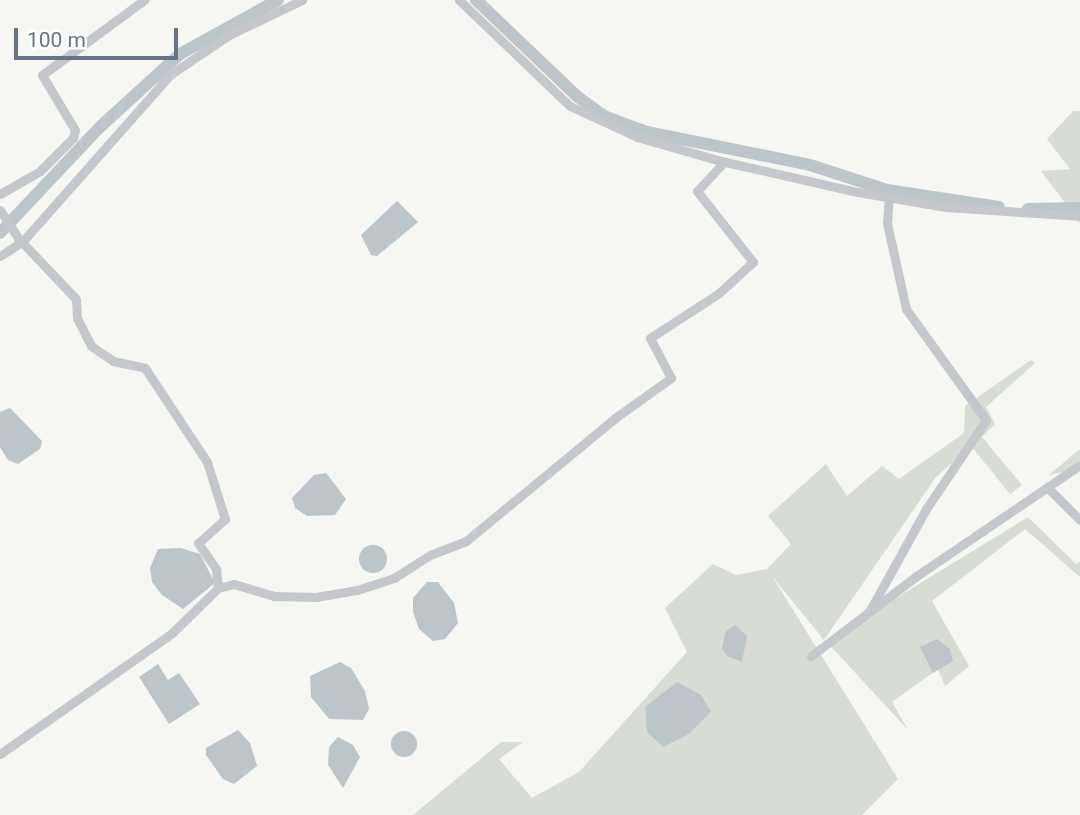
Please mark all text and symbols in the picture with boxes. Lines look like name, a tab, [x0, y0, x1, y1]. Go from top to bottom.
scale bar	[18, 14, 182, 58]
text: 100 m	[27, 28, 86, 52]

